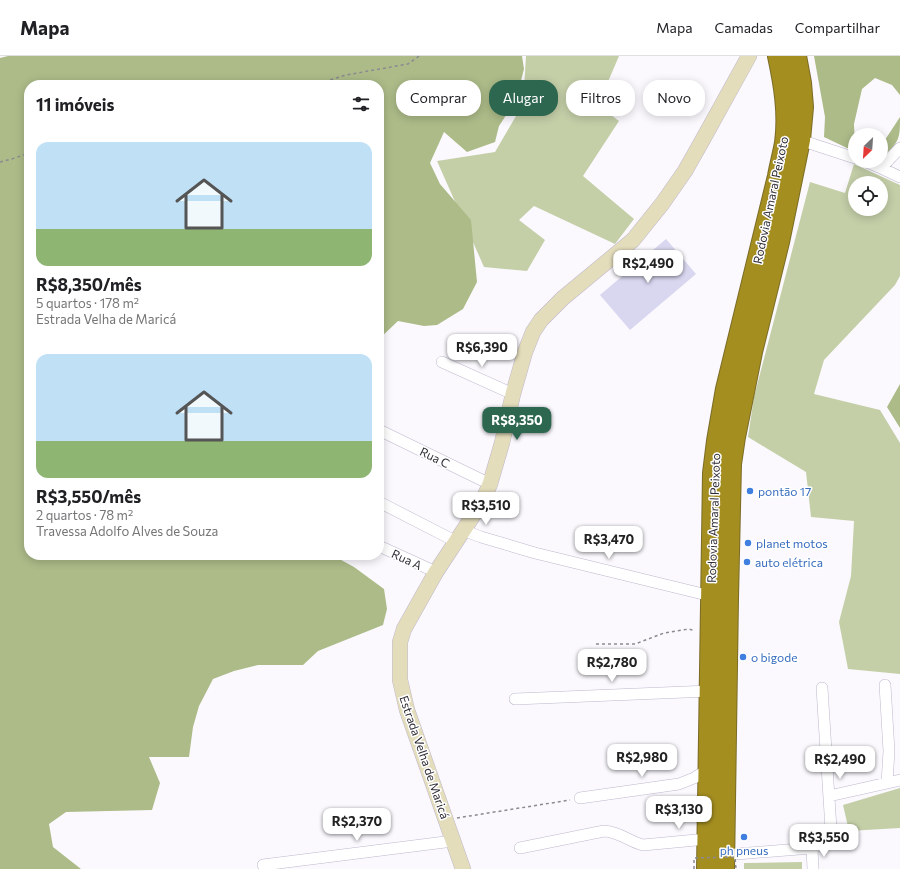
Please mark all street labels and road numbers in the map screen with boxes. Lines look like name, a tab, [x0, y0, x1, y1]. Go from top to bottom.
street label: Rodovia Amaral Peixoto	[750, 135, 790, 265]
street label: Rua C	[418, 444, 452, 470]
street label: Rodovia Amaral Peixoto	[704, 453, 722, 583]
street label: Rua A	[390, 546, 424, 572]
street label: Estrada Velha de Maricá	[397, 694, 453, 820]

